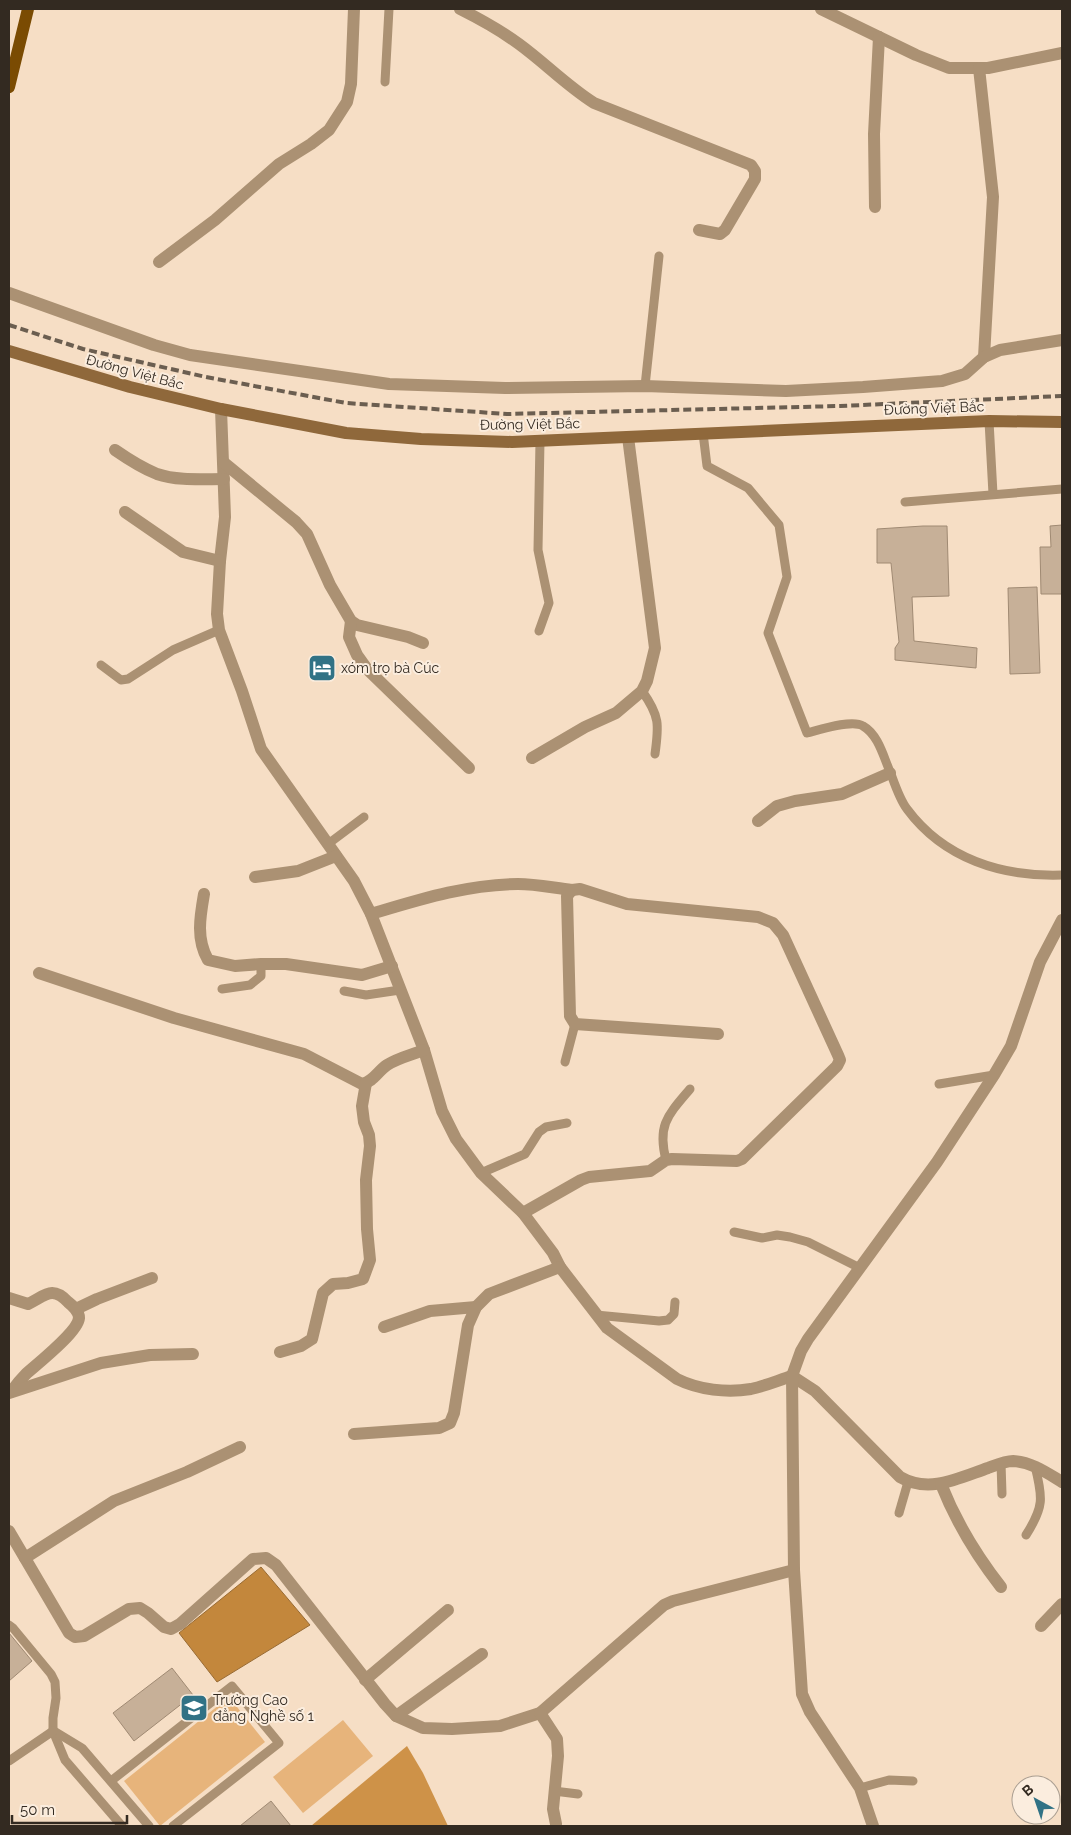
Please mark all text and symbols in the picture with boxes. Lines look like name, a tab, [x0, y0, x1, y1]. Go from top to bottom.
street label: Đường Việt Bắc	[84, 351, 186, 393]
street label: Đường Việt Bắc	[884, 398, 985, 418]
street label: Đường Việt Bắc	[480, 415, 581, 433]
hotel icon: xóm trọ bà Cúc	[307, 653, 337, 683]
place label: xóm trọ bà Cúc	[341, 660, 440, 676]
place label: Trường Cao đẳng Nghề số 1	[213, 1692, 314, 1724]
school or university icon: Trường Cao đẳng Nghề số 1	[179, 1693, 209, 1723]
north arrow	[1011, 1775, 1061, 1825]
text: B	[1019, 1781, 1037, 1799]
scale bar	[12, 1792, 128, 1824]
text: 50 m	[20, 1801, 55, 1819]

